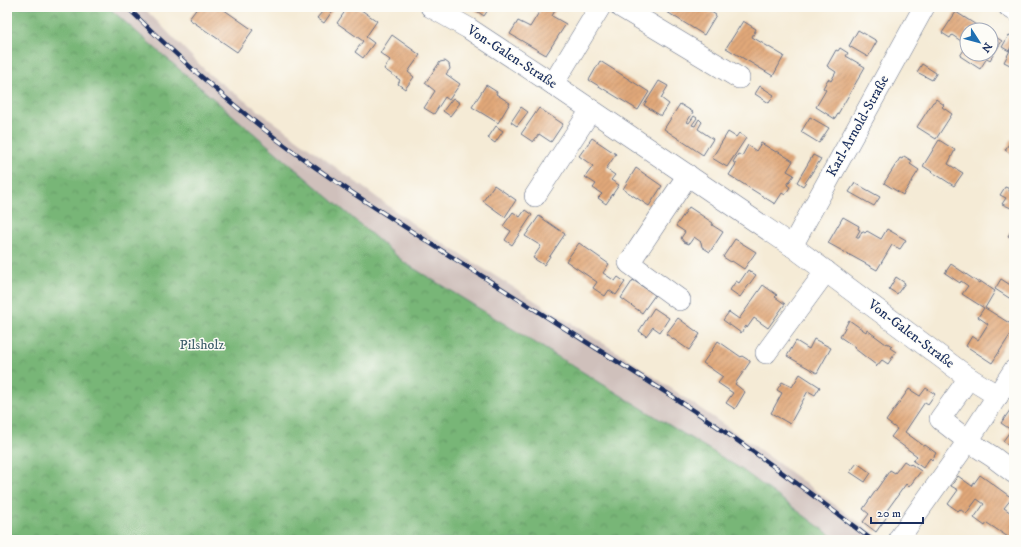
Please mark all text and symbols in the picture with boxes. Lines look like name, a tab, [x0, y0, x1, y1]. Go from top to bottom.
street label: Von-Galen-Straße	[463, 21, 561, 93]
north arrow	[959, 22, 999, 62]
text: N	[978, 40, 995, 55]
street label: Karl-Arnold-Straße	[823, 72, 893, 180]
street label: Von-Galen-Straße	[863, 295, 958, 373]
park label: Pilsholz	[180, 336, 224, 354]
scale bar	[871, 499, 923, 525]
text: 20 m	[877, 506, 901, 521]

